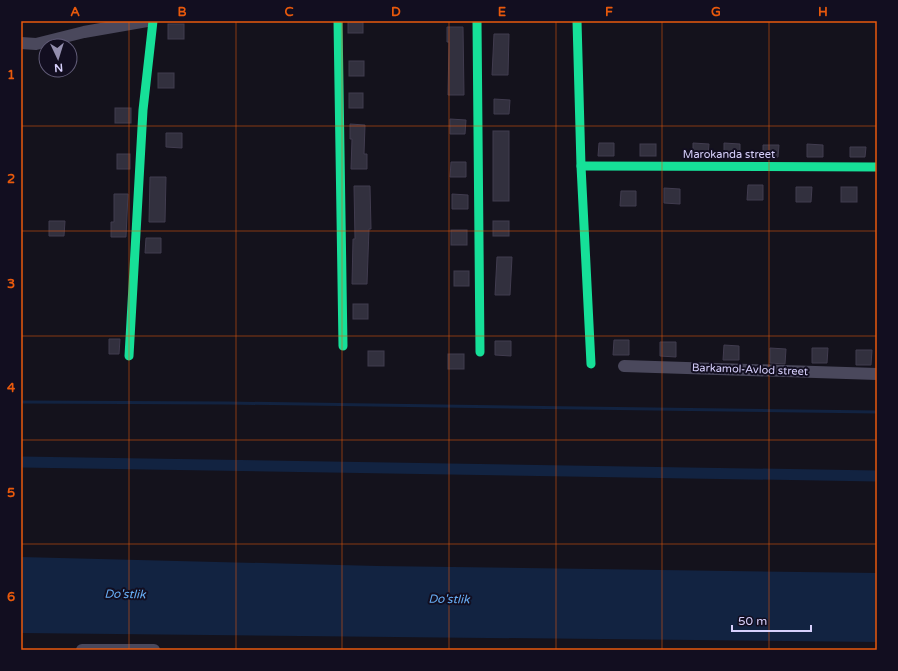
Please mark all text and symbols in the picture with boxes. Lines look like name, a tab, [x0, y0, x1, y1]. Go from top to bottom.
text: A	[70, 4, 80, 20]
text: B	[177, 4, 187, 20]
text: C	[284, 4, 294, 20]
text: D	[391, 4, 401, 20]
text: E	[498, 4, 506, 20]
text: F	[605, 4, 613, 20]
text: G	[711, 4, 721, 20]
text: H	[818, 4, 828, 20]
north arrow	[38, 38, 78, 78]
text: N	[54, 61, 64, 74]
text: 1	[7, 67, 15, 83]
street label: Marokanda street	[683, 148, 775, 161]
text: 2	[7, 171, 15, 187]
text: 3	[7, 276, 15, 292]
street label: Barkamol-Avlod street	[692, 361, 808, 378]
text: 4	[7, 380, 16, 396]
text: 5	[7, 485, 15, 501]
water label: Do'stlik	[104, 587, 147, 601]
text: 6	[7, 589, 15, 605]
water label: Do'stlik	[428, 592, 471, 606]
scale bar	[732, 607, 811, 633]
text: 50 m	[738, 614, 767, 628]

